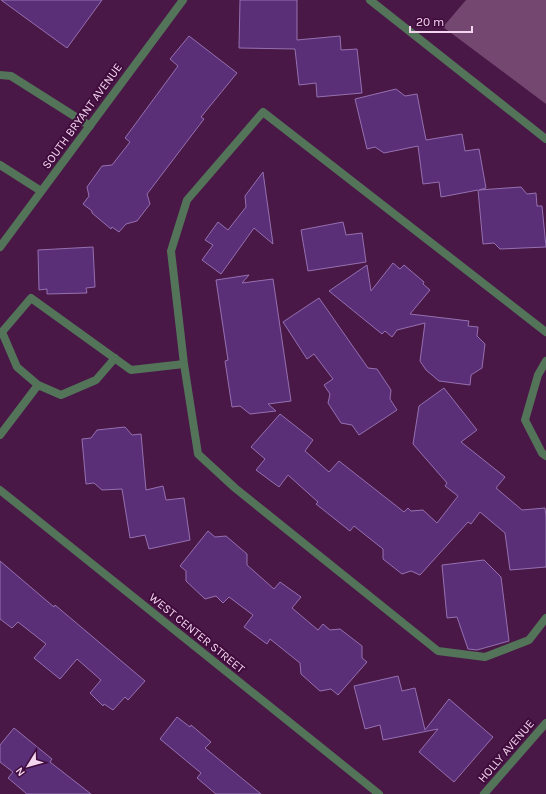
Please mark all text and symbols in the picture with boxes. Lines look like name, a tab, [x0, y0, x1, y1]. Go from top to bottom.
scale bar	[410, 8, 472, 34]
text: 20 m	[416, 15, 444, 29]
street label: SOUTH BRYANT AVENUE	[39, 60, 125, 172]
street label: WEST CENTER STREET	[146, 590, 248, 676]
street label: HOLLY AVENUE	[475, 717, 537, 785]
north arrow	[8, 746, 48, 786]
text: N	[13, 765, 28, 779]

